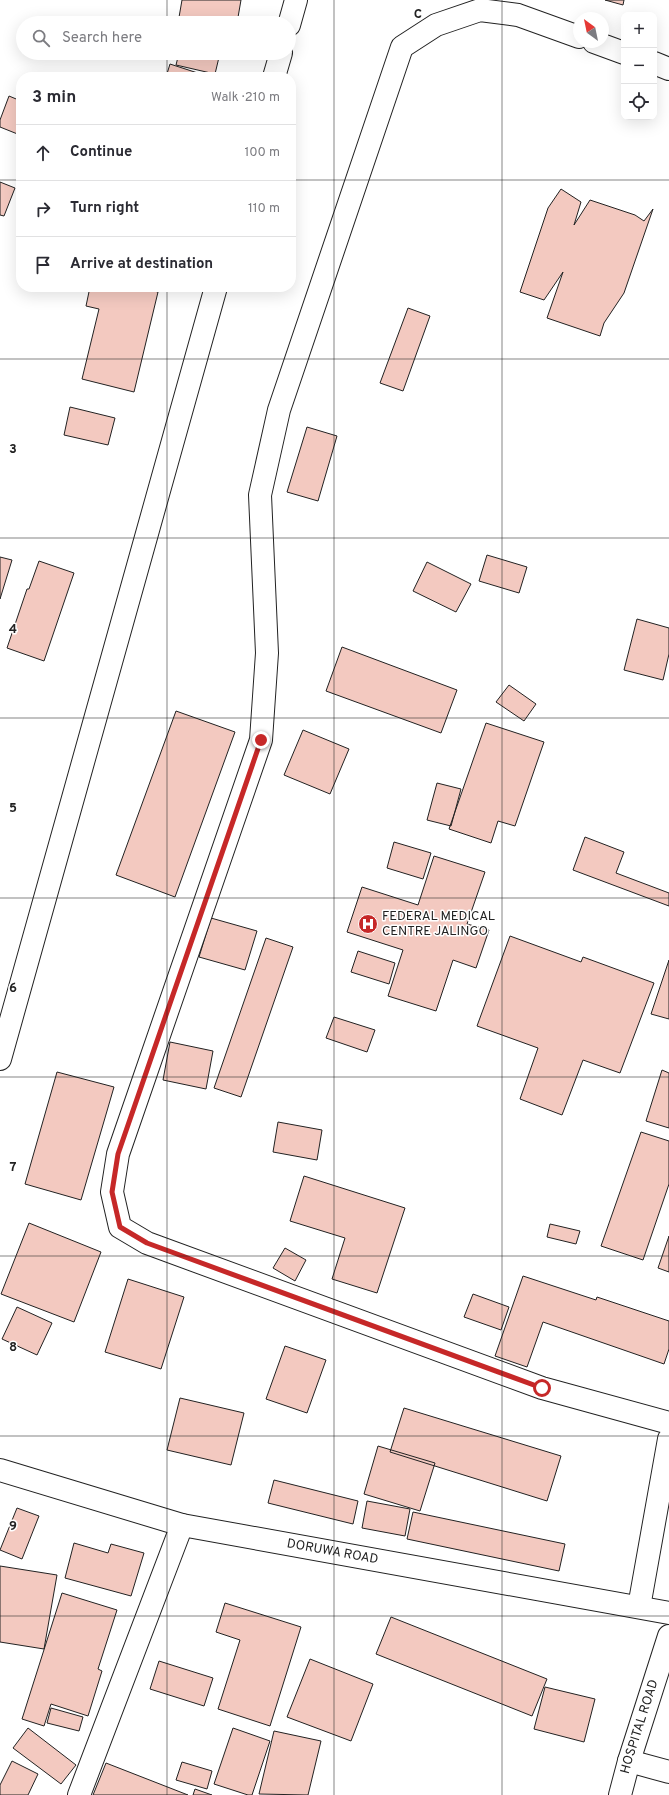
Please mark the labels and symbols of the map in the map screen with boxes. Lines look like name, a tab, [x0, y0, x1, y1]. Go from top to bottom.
text: C	[414, 7, 422, 23]
north arrow	[573, 12, 609, 48]
text: 3	[9, 442, 17, 458]
text: 4	[9, 622, 17, 638]
route end	[252, 731, 270, 749]
text: 5	[9, 801, 17, 817]
place label: FEDERAL MEDICAL CENTRE JALINGO	[382, 909, 495, 940]
hospital icon: FEDERAL MEDICAL CENTRE JALINGO	[357, 913, 379, 935]
text: 6	[9, 981, 17, 997]
text: 7	[10, 1160, 17, 1176]
text: 8	[9, 1340, 17, 1356]
route start	[533, 1379, 551, 1397]
text: 9	[9, 1519, 17, 1535]
street label: DORUWA ROAD	[285, 1536, 379, 1568]
street label: HOSPITAL ROAD	[618, 1678, 662, 1776]

